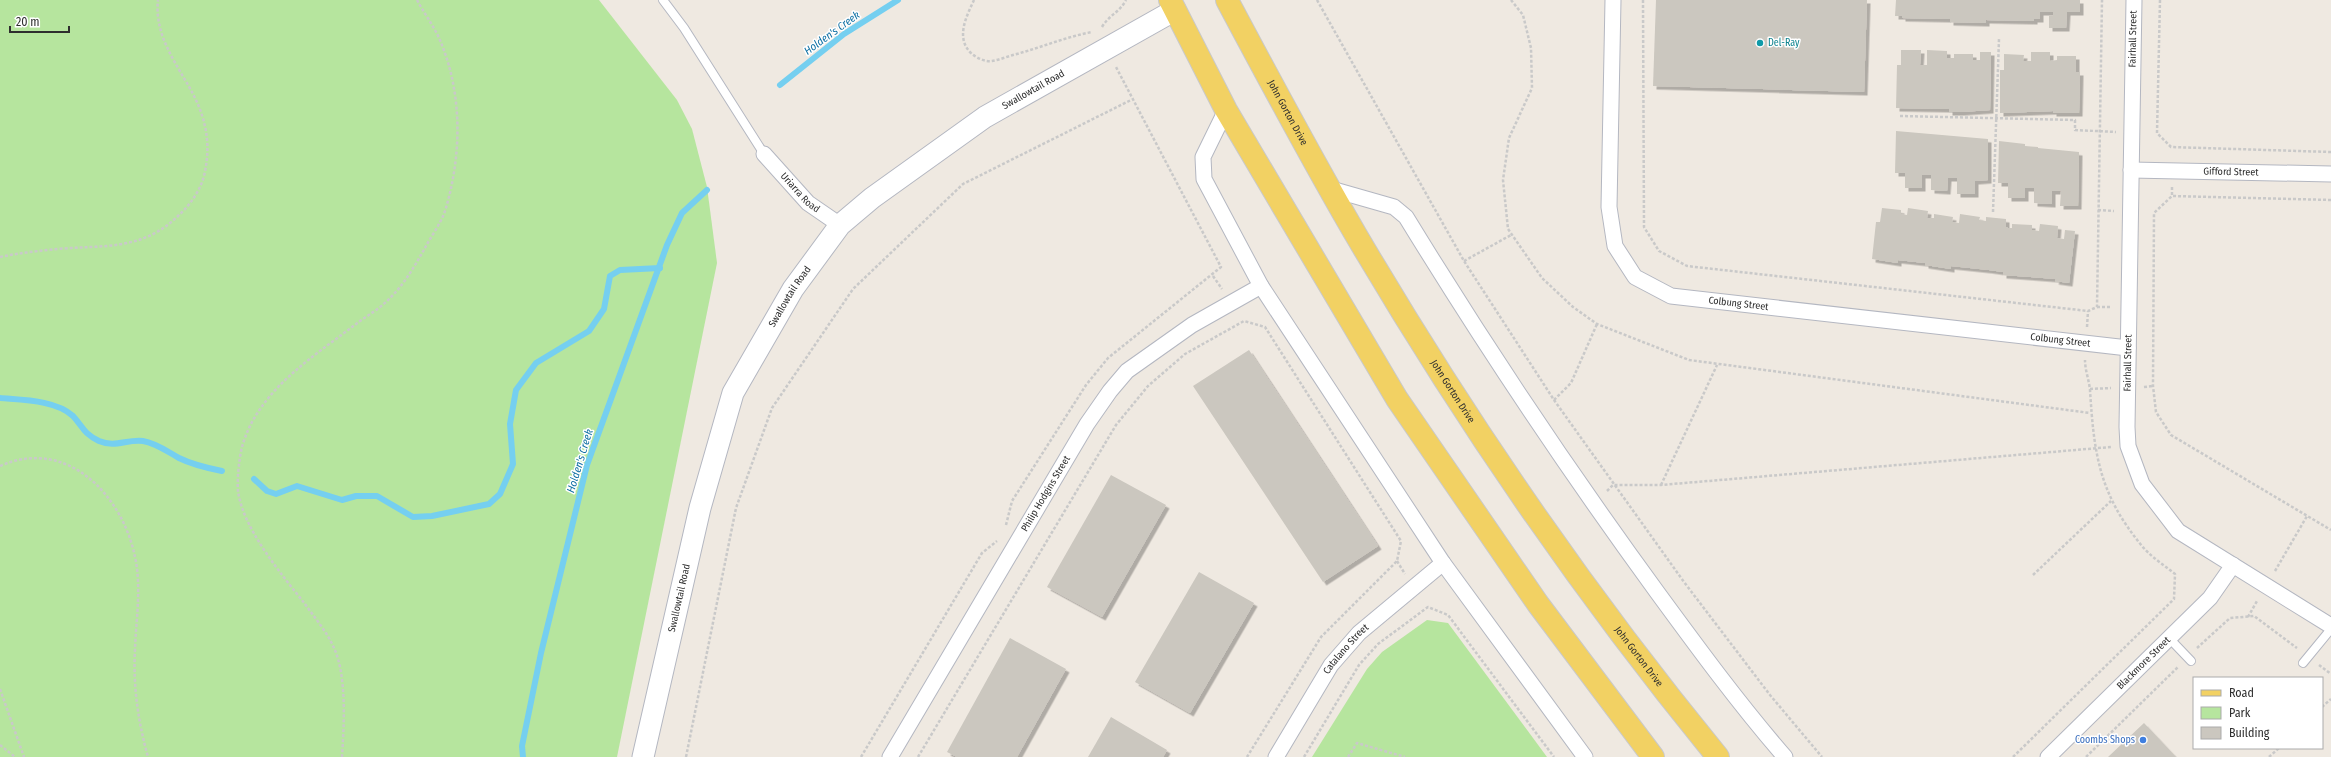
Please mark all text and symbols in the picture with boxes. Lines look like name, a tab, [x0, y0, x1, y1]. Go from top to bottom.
scale bar	[10, 8, 69, 34]
water label: Holden's Creek	[802, 8, 863, 58]
street label: Fairhall Street	[2127, 10, 2140, 68]
text: 20 m	[16, 15, 40, 29]
place label: Del-Ray	[1768, 37, 1800, 49]
marker: Del-Ray	[1755, 38, 1765, 48]
street label: Swallowtail Road	[1000, 67, 1067, 112]
street label: John Gorton Drive	[1265, 78, 1310, 148]
street label: Gifford Street	[2203, 165, 2259, 179]
street label: Uriarra Road	[778, 170, 822, 215]
street label: Swallowtail Road	[766, 264, 814, 329]
street label: Colbung Street	[1708, 294, 1770, 313]
street label: Colbung Street	[2030, 331, 2092, 350]
street label: Fairhall Street	[2122, 334, 2135, 392]
street label: John Gorton Drive	[1428, 358, 1477, 425]
water label: Holden's Creek	[564, 427, 596, 494]
street label: Philip Hodgins Street	[1019, 453, 1073, 534]
street label: Swallowtail Road	[666, 563, 693, 633]
street label: Catalano Street	[1321, 621, 1372, 676]
street label: John Gorton Drive	[1612, 624, 1665, 689]
street label: Blackmore Street	[2114, 634, 2173, 692]
legend	[2193, 677, 2323, 749]
text: Road	[2229, 686, 2254, 700]
text: Park	[2229, 706, 2251, 720]
text: Building	[2229, 726, 2270, 740]
place label: Coombs Shops	[2075, 734, 2135, 746]
marker: Coombs Shops	[2138, 735, 2148, 745]

